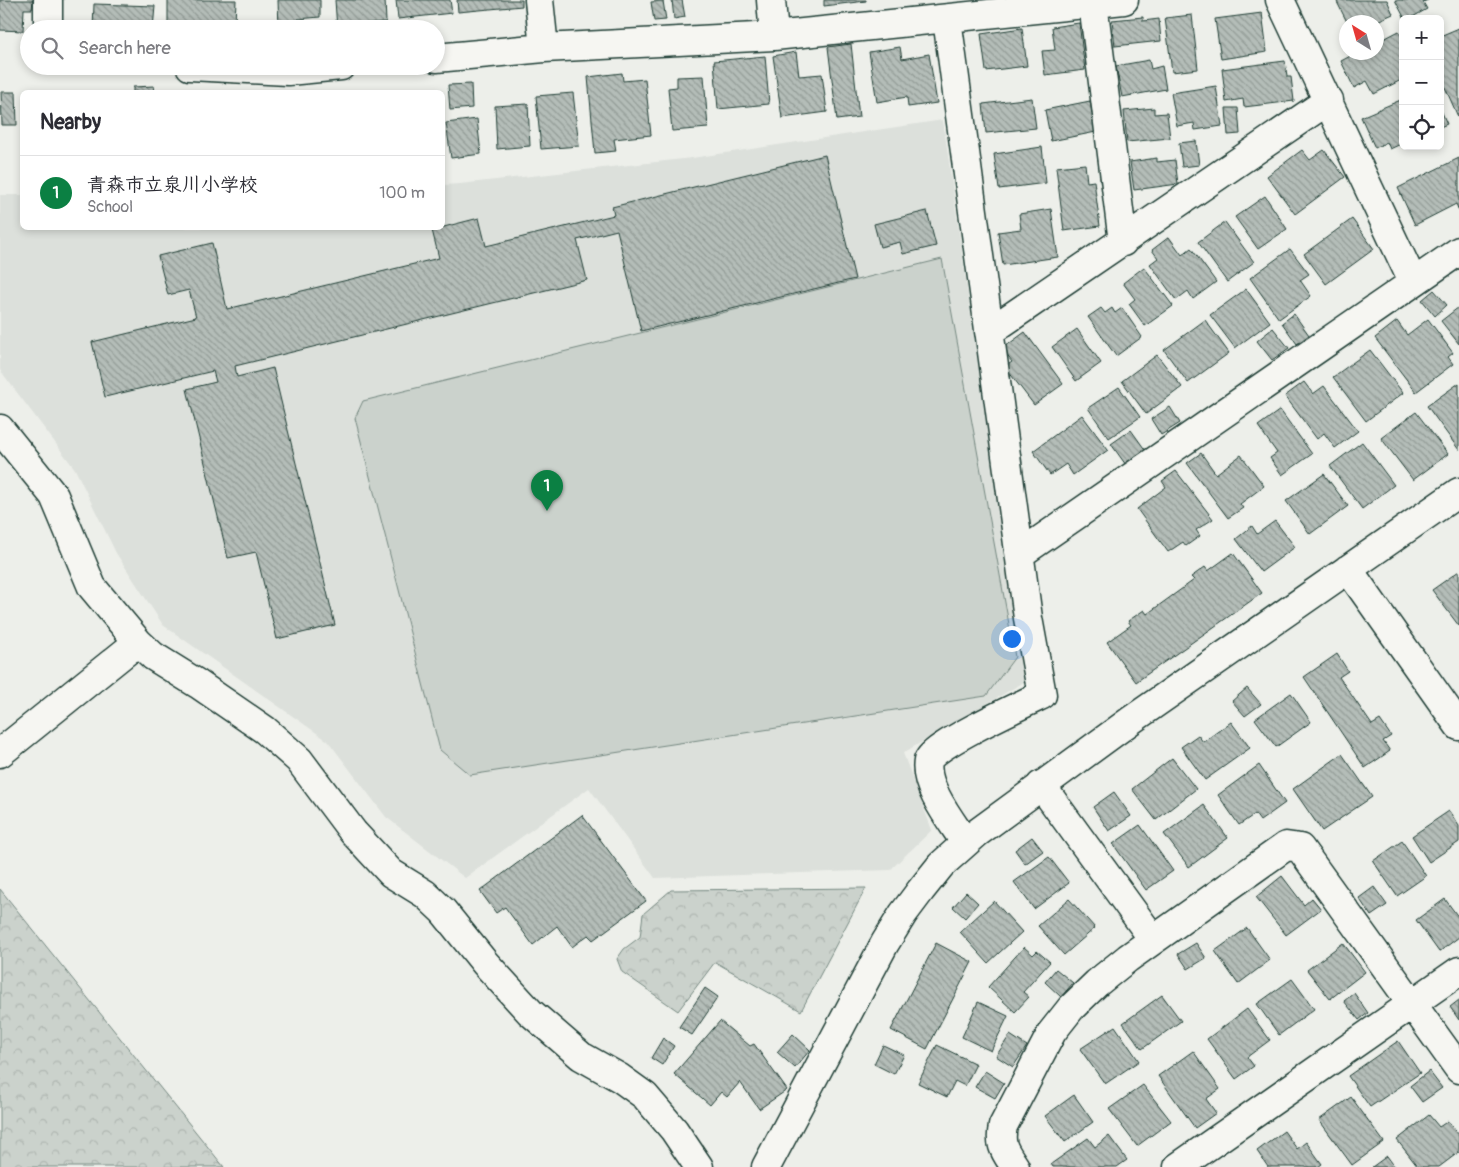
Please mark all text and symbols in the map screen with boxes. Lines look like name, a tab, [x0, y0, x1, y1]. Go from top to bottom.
north arrow	[1339, 15, 1384, 60]
map controls	[1399, 15, 1444, 150]
button: +	[1399, 15, 1444, 60]
search box	[20, 20, 445, 75]
icon: search	[38, 34, 66, 62]
text: Search here	[78, 36, 171, 60]
button: −	[1399, 60, 1444, 105]
button: locate	[1399, 105, 1444, 150]
text: Nearby	[40, 109, 101, 136]
text: 青森市立泉川小学校	[87, 173, 258, 197]
text: 1	[53, 183, 59, 203]
text: 100 m	[379, 183, 425, 203]
text: School	[87, 197, 133, 217]
pin: 1	[531, 470, 563, 511]
your location	[999, 626, 1025, 652]

